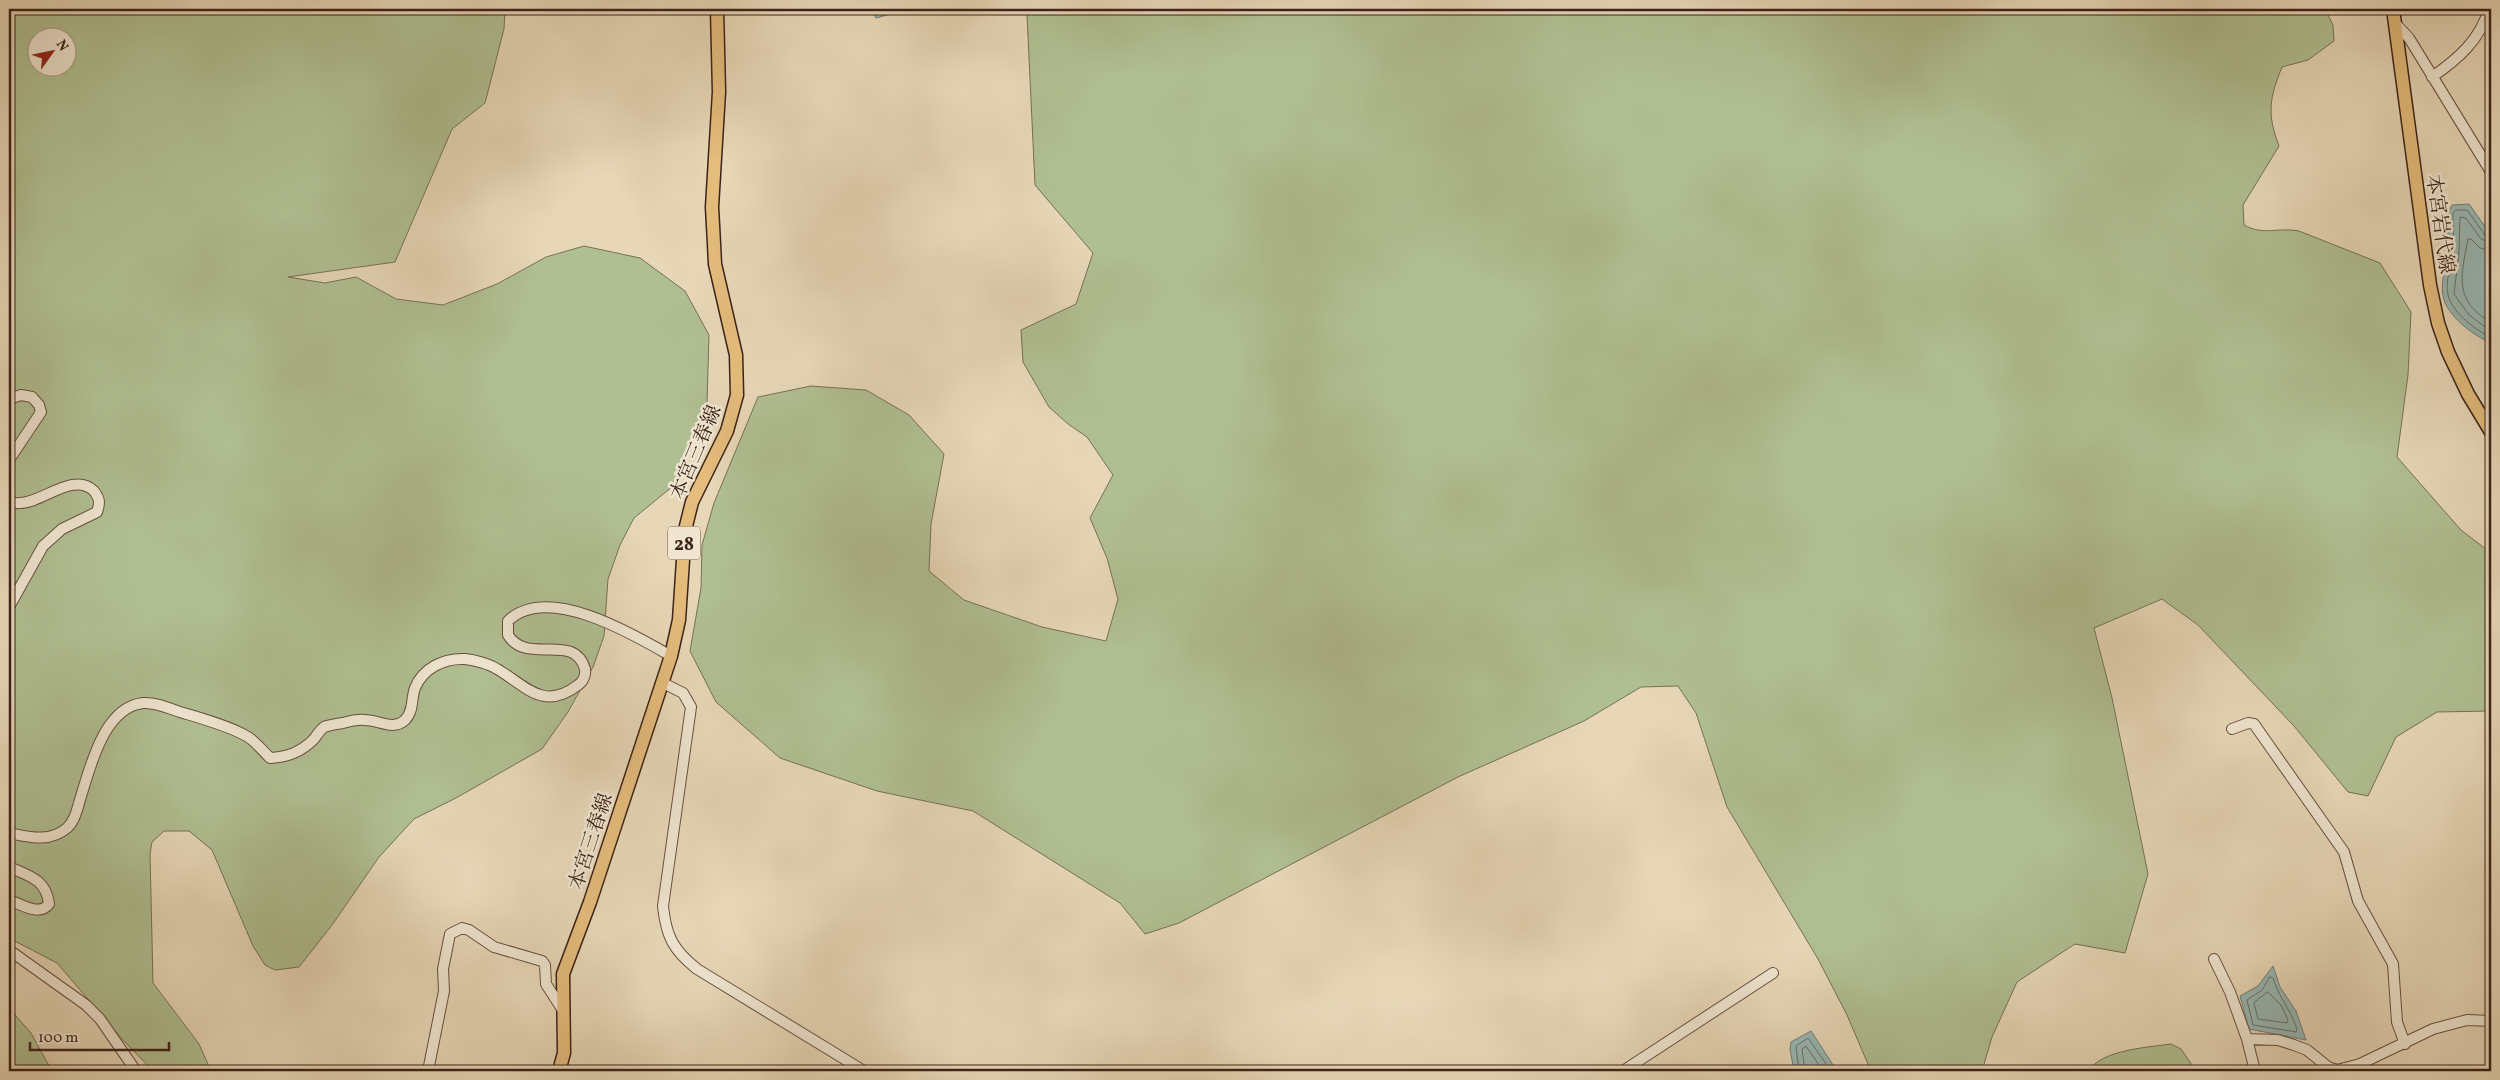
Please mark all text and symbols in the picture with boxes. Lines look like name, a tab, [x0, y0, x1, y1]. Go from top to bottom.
north arrow	[28, 28, 78, 78]
text: N	[51, 36, 72, 55]
street label: 本宮岩代線	[2418, 173, 2460, 276]
street label: 本宮三春線	[664, 401, 729, 504]
road number: 28	[668, 526, 700, 560]
street label: 本宮三春線	[563, 790, 621, 893]
scale bar	[30, 1020, 169, 1052]
text: 100 m	[38, 1028, 78, 1049]

